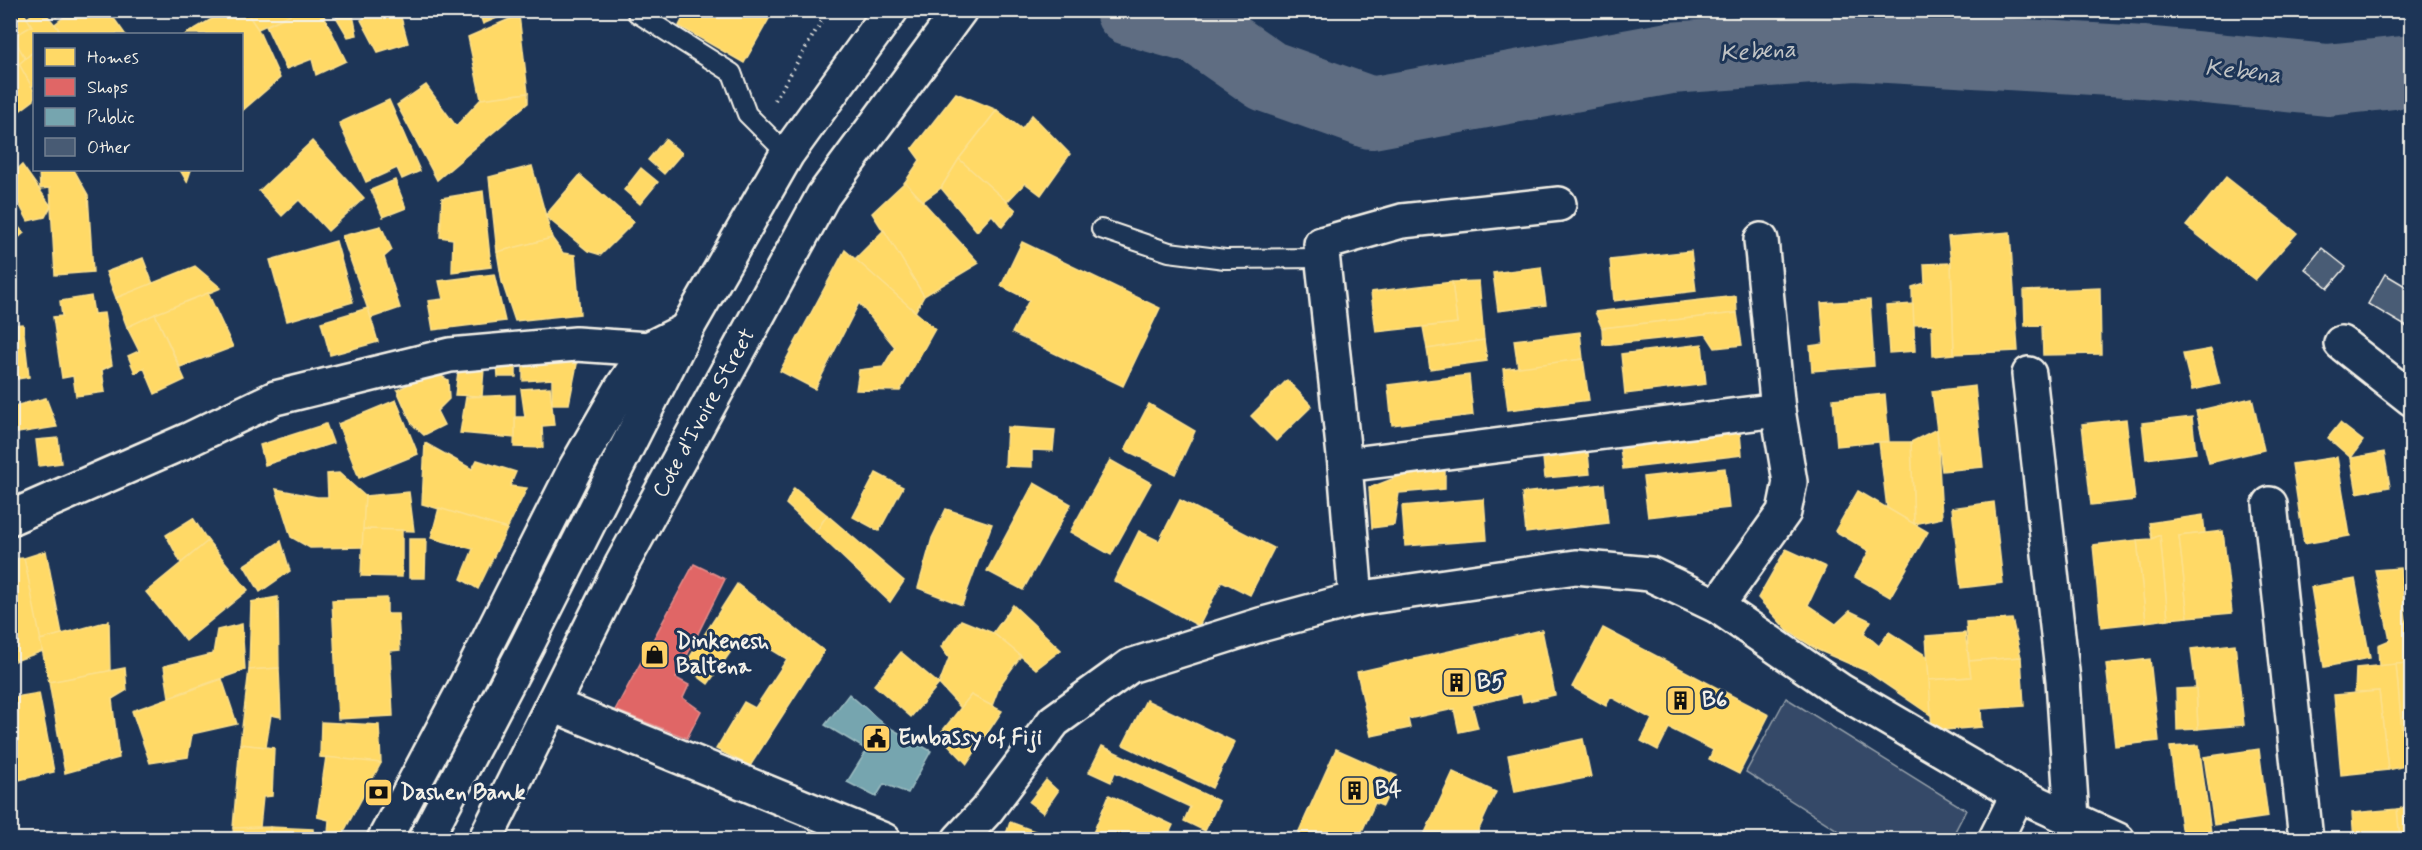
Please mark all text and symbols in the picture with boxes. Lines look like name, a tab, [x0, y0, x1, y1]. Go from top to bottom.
legend	[33, 33, 243, 171]
water label: Kebena	[1719, 34, 1797, 70]
text: Homes	[87, 46, 139, 70]
water label: Kebena	[2203, 53, 2283, 91]
text: Shops	[87, 76, 128, 100]
text: Public	[87, 106, 135, 130]
text: Other	[87, 136, 131, 160]
street label: Cote d'Ivoire Street	[647, 324, 762, 503]
place label: Dinkenesh Baltena	[676, 628, 769, 681]
shop icon: Dinkenesh Baltena	[639, 639, 671, 671]
building icon: B5	[1440, 667, 1472, 699]
place label: B5	[1477, 669, 1504, 697]
building icon: B6	[1665, 685, 1697, 717]
place label: B6	[1702, 687, 1727, 715]
public building icon: Embassy of Fiji	[861, 722, 893, 754]
place label: Embassy of Fiji	[898, 724, 1042, 753]
building icon: B4	[1338, 774, 1370, 806]
place label: B4	[1375, 776, 1402, 804]
bank icon: Dashen Bank	[363, 777, 395, 809]
place label: Dashen Bank	[400, 779, 526, 807]

